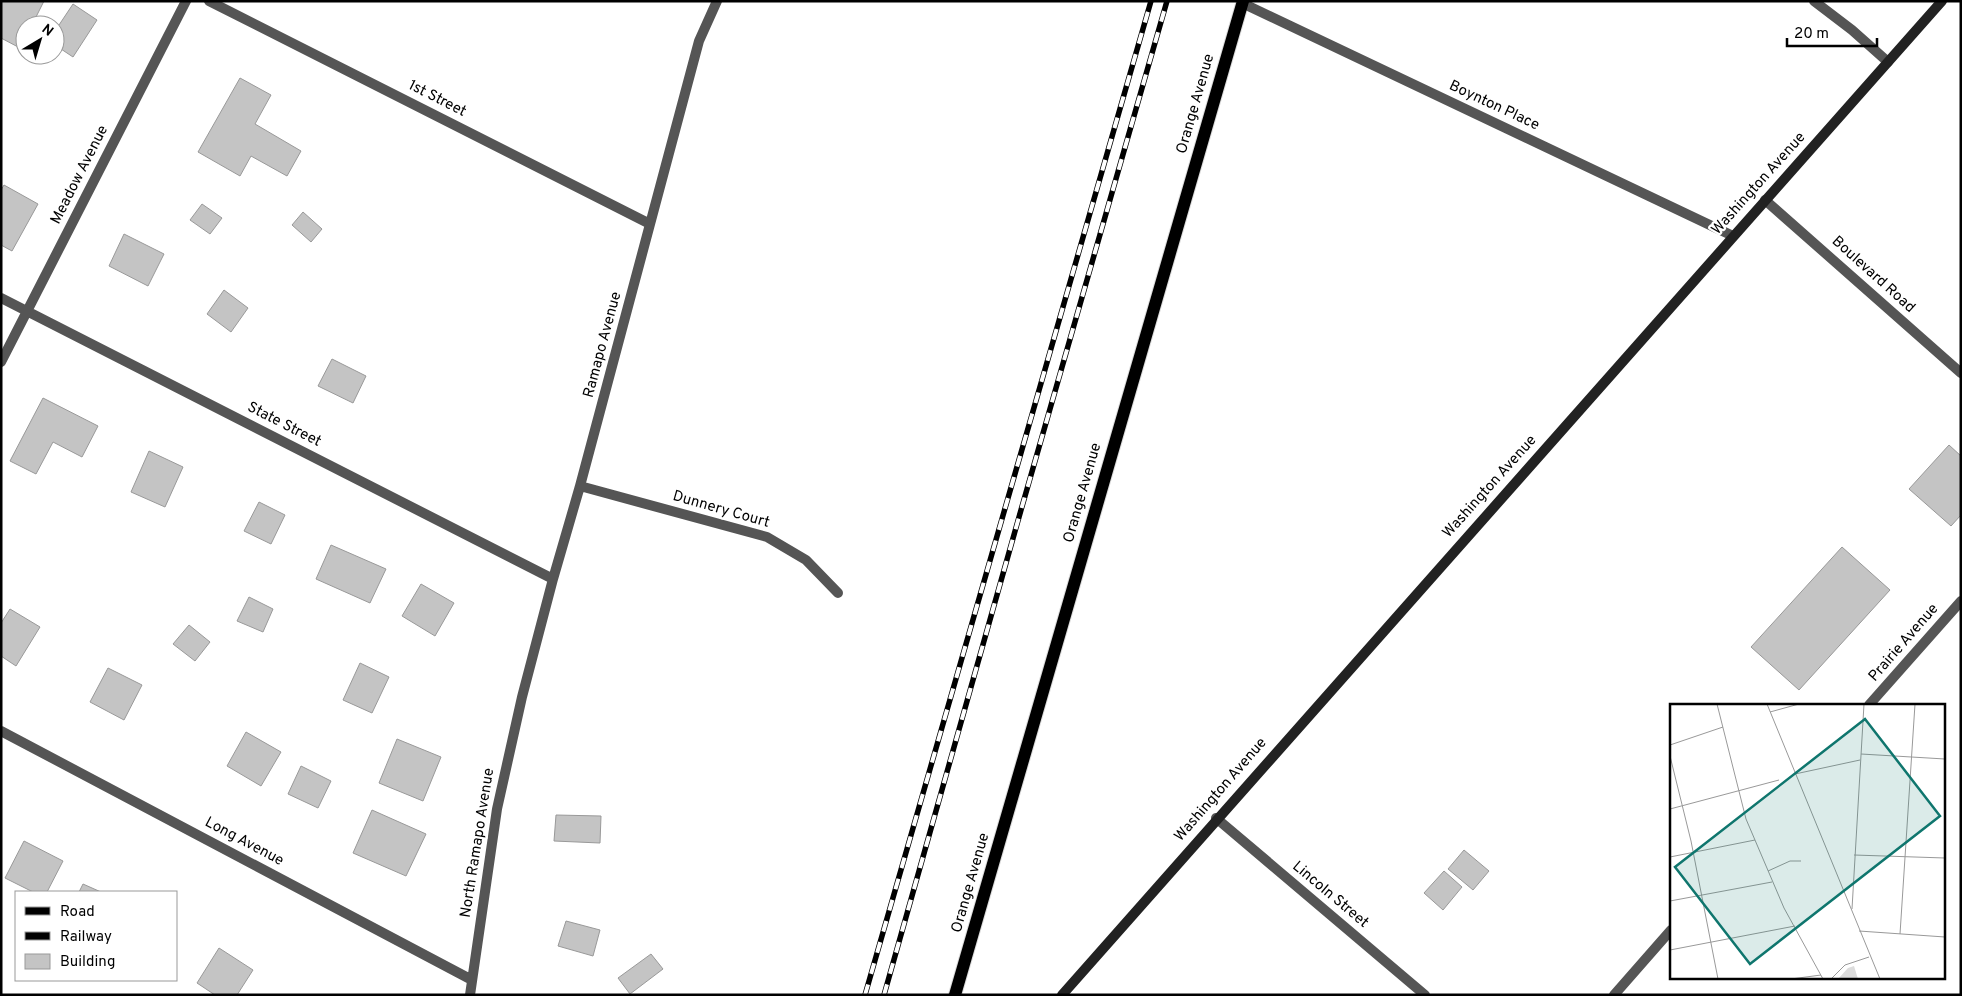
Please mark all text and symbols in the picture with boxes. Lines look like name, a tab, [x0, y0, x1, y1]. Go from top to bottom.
north arrow	[15, 15, 65, 65]
scale bar	[1787, 15, 1877, 47]
text: N	[38, 21, 56, 41]
text: 20 m	[1794, 25, 1829, 44]
street label: Orange Avenue	[1173, 52, 1219, 156]
street label: 1st Street	[405, 76, 469, 122]
street label: Boynton Place	[1446, 77, 1542, 135]
street label: Meadow Avenue	[47, 122, 113, 228]
street label: Washington Avenue	[1708, 129, 1810, 239]
street label: Boulevard Road	[1827, 232, 1919, 318]
street label: Ramapo Avenue	[580, 290, 626, 400]
street label: State Street	[244, 398, 324, 452]
street label: Washington Avenue	[1439, 432, 1541, 542]
street label: Orange Avenue	[1060, 441, 1106, 545]
street label: Dunnery Court	[670, 487, 772, 533]
street label: Prairie Avenue	[1865, 600, 1943, 686]
inset map	[1670, 704, 1944, 978]
street label: Washington Avenue	[1171, 734, 1271, 846]
street label: North Ramapo Avenue	[457, 767, 499, 919]
street label: Long Avenue	[201, 813, 287, 871]
street label: Orange Avenue	[948, 831, 994, 935]
street label: Lincoln Street	[1288, 857, 1372, 933]
legend	[15, 891, 178, 981]
text: Road	[60, 903, 95, 922]
text: Railway	[60, 928, 112, 947]
text: Building	[60, 953, 115, 972]

